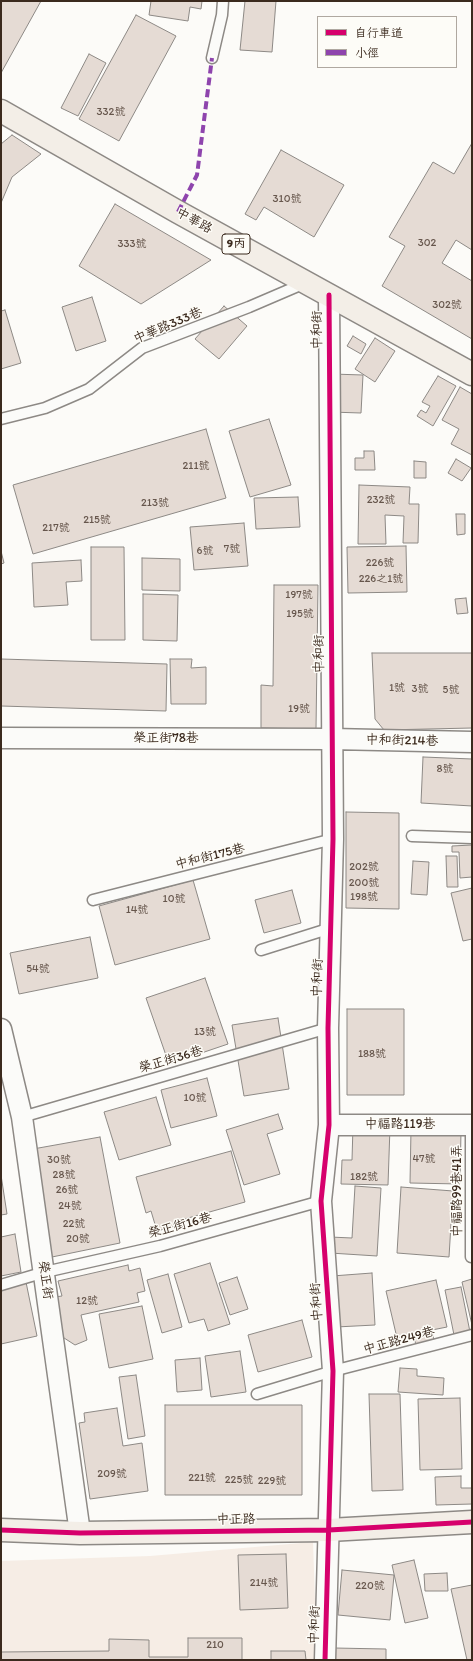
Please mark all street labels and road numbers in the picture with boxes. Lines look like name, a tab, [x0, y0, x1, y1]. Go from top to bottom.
street label: 中華路	[173, 205, 215, 237]
road number: 9丙	[222, 234, 250, 254]
street label: 中華路333巷	[131, 305, 205, 347]
street label: 中和街	[310, 311, 326, 349]
street label: 中和街	[312, 635, 328, 673]
street label: 榮正街78巷	[133, 731, 199, 747]
street label: 中和街214巷	[366, 733, 438, 749]
street label: 中和街175巷	[174, 841, 246, 873]
street label: 中和街	[310, 958, 326, 998]
street label: 榮正街36巷	[137, 1043, 205, 1077]
street label: 中福路119巷	[365, 1117, 435, 1133]
street label: 中福路99巷41弄	[450, 1145, 466, 1237]
street label: 榮正街16巷	[147, 1210, 213, 1242]
street label: 榮正街	[35, 1260, 55, 1300]
street label: 中和街	[308, 1282, 326, 1322]
street label: 中正路249巷	[362, 1324, 436, 1358]
street label: 中正路	[216, 1512, 256, 1528]
street label: 中和街	[307, 1605, 323, 1645]

